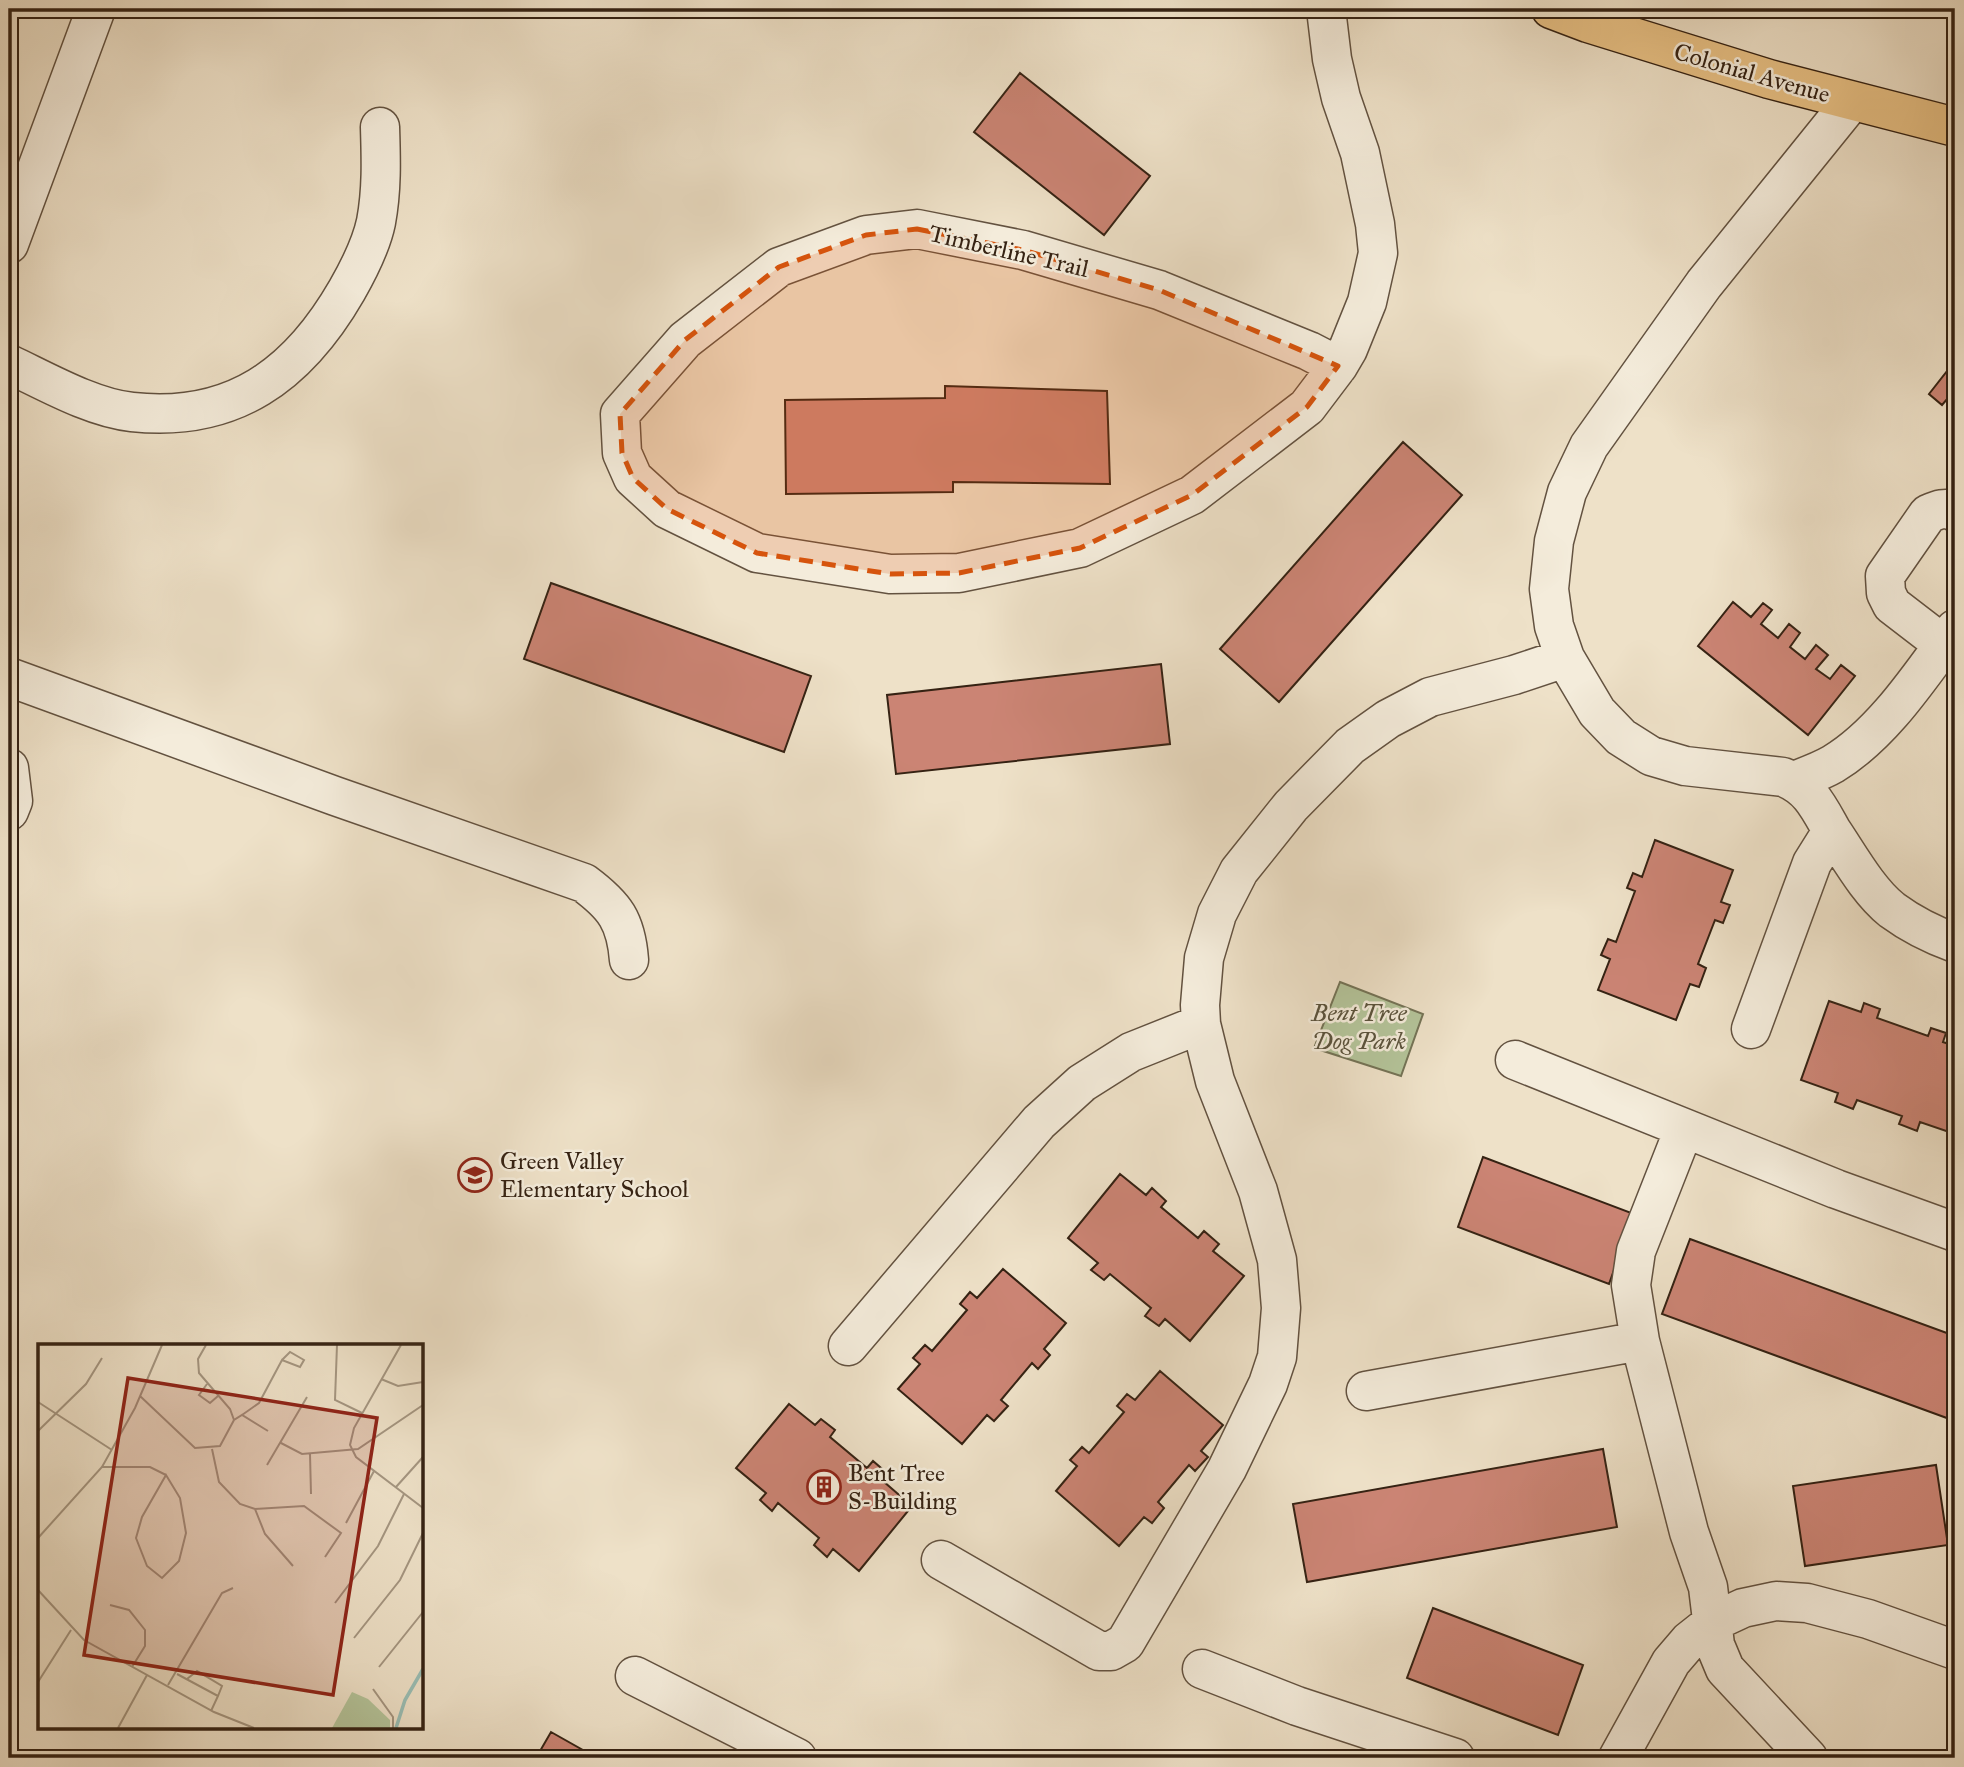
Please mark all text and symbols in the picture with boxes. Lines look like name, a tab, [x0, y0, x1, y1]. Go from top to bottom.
street label: Colonial Avenue	[1671, 36, 1833, 110]
street label: Timberline Trail	[926, 218, 1092, 284]
park label: Bent Tree Dog Park	[1310, 998, 1408, 1056]
place label: Green Valley Elementary School	[500, 1146, 689, 1204]
school or university icon: Green Valley Elementary School	[456, 1156, 494, 1194]
inset map	[38, 1344, 424, 1728]
place label: Bent Tree S-Building	[848, 1458, 957, 1516]
building icon: Bent Tree S-Building	[805, 1468, 843, 1506]

